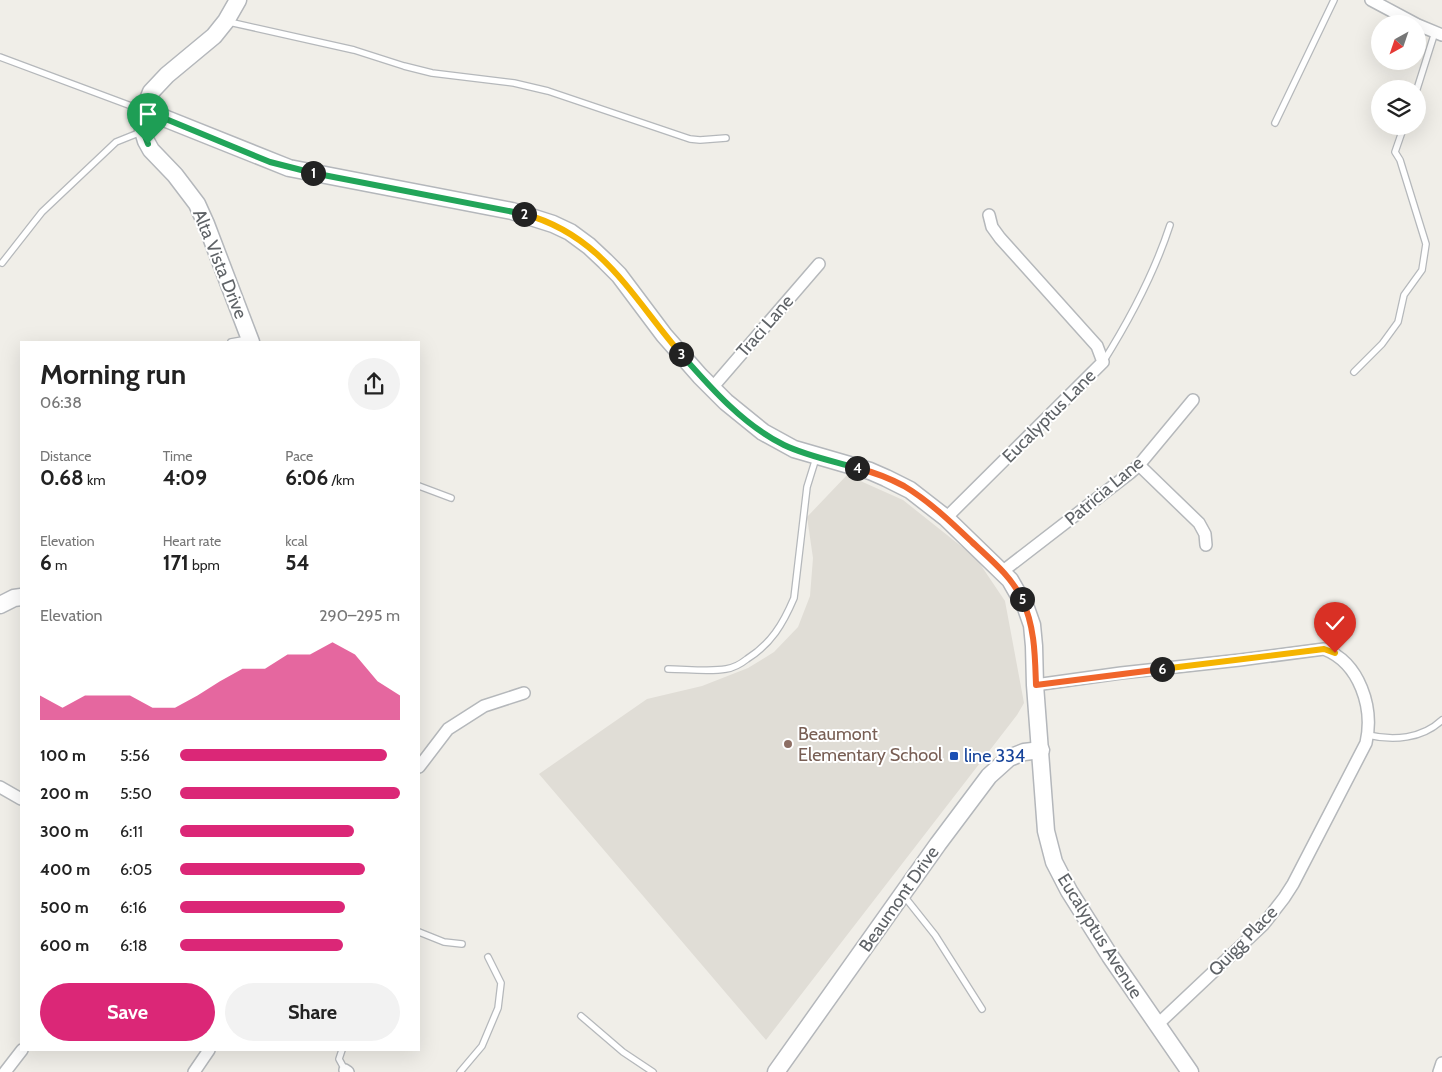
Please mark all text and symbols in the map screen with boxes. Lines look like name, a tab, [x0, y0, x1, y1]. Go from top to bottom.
north arrow	[1371, 15, 1426, 70]
map controls	[1371, 15, 1426, 135]
button: layers	[1371, 80, 1426, 135]
pin	[127, 93, 169, 144]
icon: arrive	[134, 100, 162, 128]
pin: 1	[300, 160, 326, 186]
text: 1	[311, 164, 316, 182]
pin: 2	[512, 202, 536, 226]
text: 2	[521, 205, 528, 223]
street label: Alta Vista Drive	[188, 206, 252, 322]
street label: Traci Lane	[732, 290, 798, 362]
pin: 3	[668, 342, 694, 366]
text: 3	[678, 345, 685, 363]
text: Morning run	[40, 357, 186, 391]
button: share	[348, 358, 400, 410]
street label: Eucalyptus Lane	[998, 365, 1100, 467]
text: 06:38	[40, 393, 82, 412]
text: Distance	[40, 447, 92, 465]
text: Time	[163, 447, 192, 465]
text: Pace	[285, 447, 313, 465]
street label: Patricia Lane	[1060, 452, 1148, 530]
pin: 4	[844, 456, 870, 480]
text: 4	[853, 459, 862, 477]
text: 0.68	[40, 465, 84, 490]
text: 4:09	[163, 465, 207, 490]
text: 6:06	[285, 465, 328, 490]
text: km	[84, 471, 105, 489]
text: /km	[328, 471, 355, 489]
text: Elevation	[40, 532, 95, 550]
text: Heart rate	[163, 532, 221, 550]
text: kcal	[285, 532, 308, 550]
text: 6	[40, 550, 52, 575]
text: 171	[163, 550, 189, 575]
text: 54	[285, 550, 310, 575]
text: m	[52, 556, 67, 574]
text: bpm	[189, 556, 220, 574]
pin: 5	[1010, 586, 1034, 612]
text: 5	[1019, 590, 1026, 608]
pin	[1314, 602, 1356, 653]
text: Elevation	[40, 606, 103, 625]
text: 290–295 m	[319, 606, 400, 625]
icon: check	[1321, 609, 1349, 637]
pin: 6	[1150, 656, 1174, 682]
text: 6	[1159, 660, 1166, 678]
place label: Beaumont Elementary School	[798, 723, 943, 766]
marker: Beaumont Elementary School	[782, 738, 794, 750]
place label: line 334	[964, 745, 1025, 767]
text: 100 m	[40, 746, 86, 765]
text: 5:56	[120, 746, 150, 765]
marker: line 334	[948, 750, 960, 762]
text: 200 m	[40, 784, 89, 803]
text: 5:50	[120, 784, 152, 803]
text: 300 m	[40, 822, 89, 841]
text: 6:11	[120, 822, 143, 841]
street label: Beaumont Drive	[854, 842, 944, 956]
text: 400 m	[40, 860, 90, 879]
text: 6:05	[120, 860, 152, 879]
street label: Eucalyptus Avenue	[1053, 869, 1147, 1003]
text: 500 m	[40, 898, 89, 917]
text: 6:16	[120, 898, 147, 917]
street label: Quigg Place	[1204, 901, 1282, 981]
text: 600 m	[40, 936, 89, 955]
text: 6:18	[120, 936, 147, 955]
button: Save	[40, 983, 215, 1041]
button: Share	[225, 983, 400, 1041]

